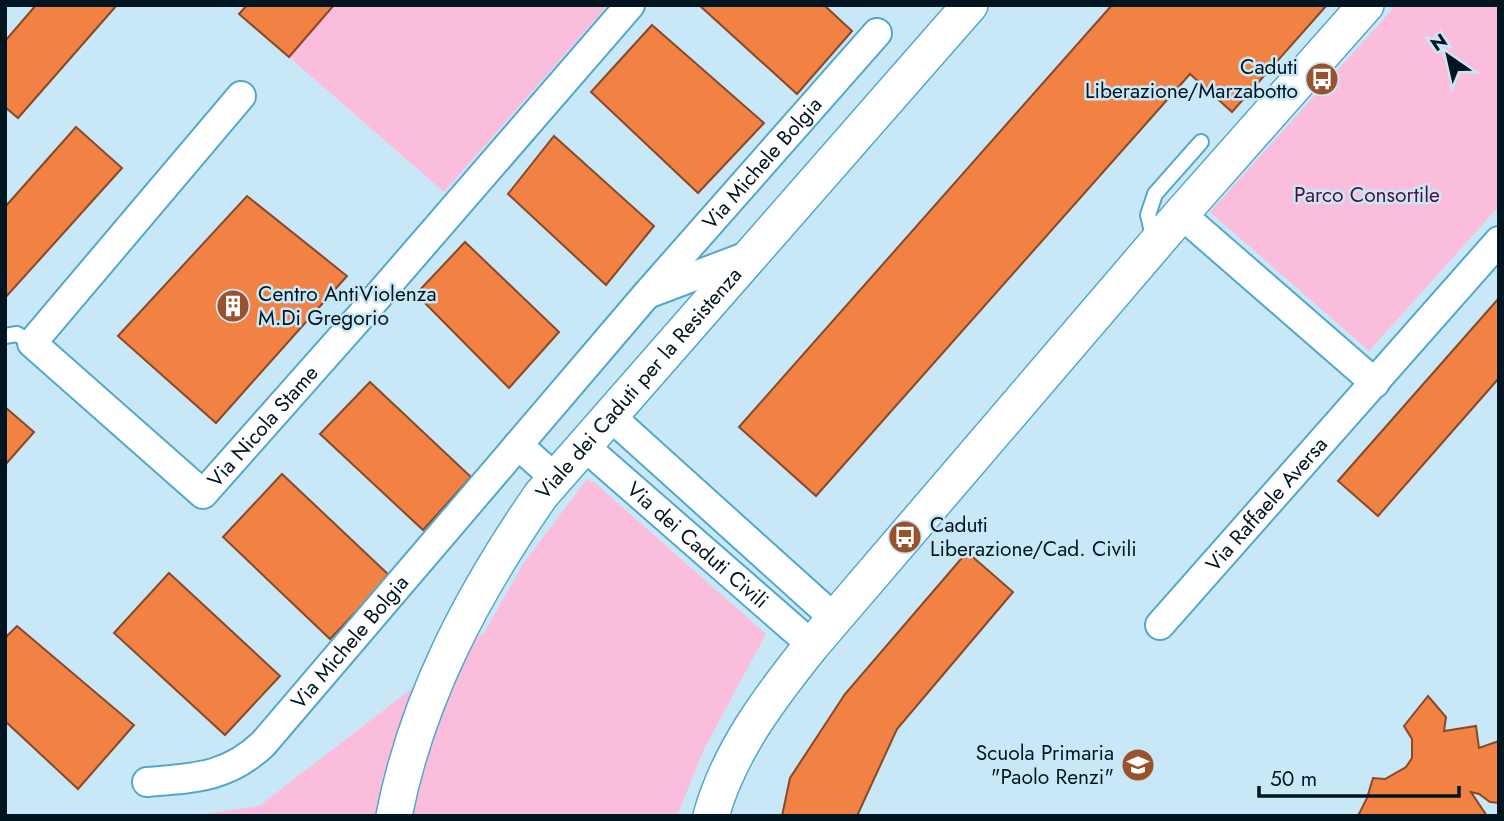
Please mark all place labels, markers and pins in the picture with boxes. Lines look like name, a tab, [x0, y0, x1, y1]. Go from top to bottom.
place label: Caduti Liberazione/Marzabotto	[1085, 52, 1298, 106]
bus stop icon: Caduti Liberazione/Marzabotto	[1303, 60, 1341, 98]
place label: Centro AntiViolenza M.Di Gregorio	[258, 279, 437, 333]
building icon: Centro AntiViolenza M.Di Gregorio	[214, 287, 252, 325]
place label: Caduti Liberazione/Cad. Civili	[930, 510, 1137, 564]
bus stop icon: Caduti Liberazione/Cad. Civili	[886, 518, 924, 556]
place label: Scuola Primaria "Paolo Renzi"	[976, 738, 1114, 792]
school or university icon: Scuola Primaria "Paolo Renzi"	[1119, 746, 1157, 784]

